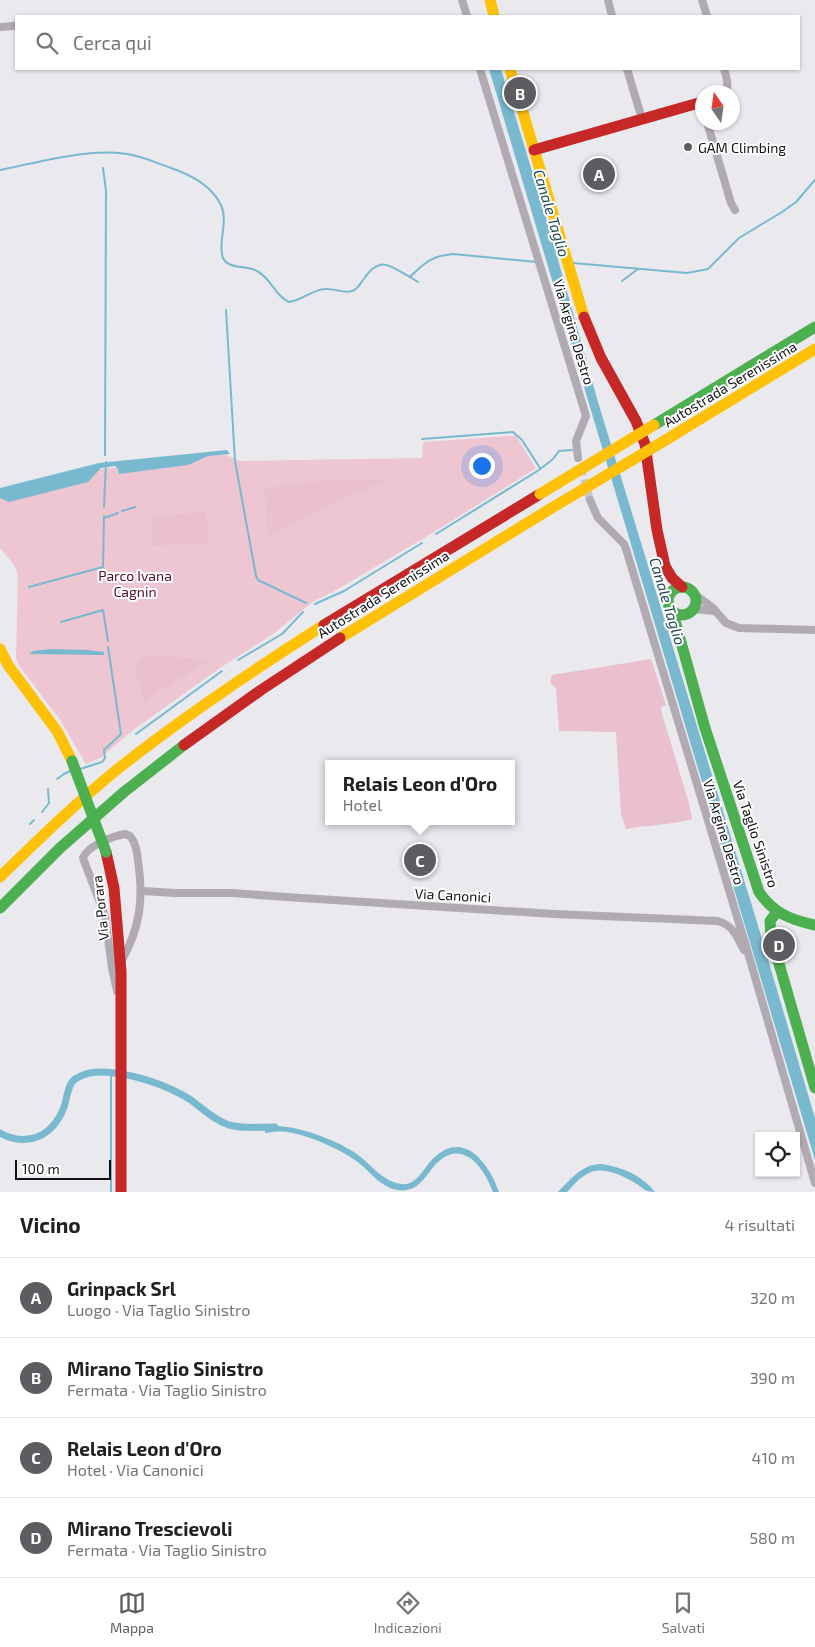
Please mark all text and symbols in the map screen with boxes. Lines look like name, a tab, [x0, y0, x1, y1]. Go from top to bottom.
search box	[15, 15, 800, 70]
icon: search	[33, 29, 61, 57]
text: Cerca qui	[73, 31, 152, 54]
pin: B	[504, 74, 536, 112]
north arrow	[695, 85, 740, 130]
place label: GAM Climbing	[698, 139, 786, 156]
marker: GAM Climbing	[682, 141, 694, 153]
pin: A	[583, 155, 615, 193]
water label: Canale Taglio	[530, 167, 574, 259]
street label: Via Argine Destro	[550, 277, 598, 387]
street label: Autostrada Serenissima	[660, 338, 800, 430]
your location	[469, 453, 495, 479]
street label: Autostrada Serenissima	[314, 546, 452, 642]
water label: Canale Taglio	[646, 555, 690, 647]
park label: Parco Ivana Cagnin	[98, 567, 172, 600]
popup	[325, 760, 515, 825]
text: Relais Leon d'Oro	[343, 772, 497, 795]
street label: Via Argine Destro	[700, 777, 748, 887]
street label: Via Taglio Sinistro	[730, 778, 782, 890]
text: Hotel	[343, 795, 382, 814]
pin: C	[404, 841, 436, 879]
street label: Via Porara	[88, 875, 112, 941]
street label: Via Canonici	[414, 885, 492, 905]
pin: D	[763, 926, 795, 964]
map controls	[755, 1132, 800, 1177]
button: locate	[755, 1132, 800, 1177]
scale bar	[15, 1157, 111, 1180]
text: 100 m	[22, 1160, 60, 1177]
text: Vicino	[20, 1212, 81, 1237]
text: 4 risultati	[724, 1215, 795, 1234]
text: Grinpack Srl	[67, 1277, 176, 1300]
text: A	[31, 1288, 41, 1307]
text: 320 m	[750, 1288, 795, 1307]
text: Luogo · Via Taglio Sinistro	[67, 1300, 250, 1319]
text: Mirano Taglio Sinistro	[67, 1357, 263, 1380]
text: B	[31, 1368, 41, 1387]
text: 390 m	[750, 1368, 795, 1387]
text: Fermata · Via Taglio Sinistro	[67, 1380, 267, 1399]
text: Relais Leon d'Oro	[67, 1437, 222, 1460]
text: C	[31, 1448, 41, 1467]
text: 410 m	[752, 1448, 795, 1467]
text: Hotel · Via Canonici	[67, 1460, 204, 1479]
text: Mirano Trescievoli	[67, 1517, 232, 1540]
text: D	[31, 1528, 41, 1547]
text: 580 m	[749, 1528, 795, 1547]
text: Fermata · Via Taglio Sinistro	[67, 1540, 267, 1559]
tab: Mappa	[110, 1589, 154, 1636]
tab: Indicazioni	[374, 1589, 442, 1636]
tab: Salvati	[662, 1589, 705, 1636]

